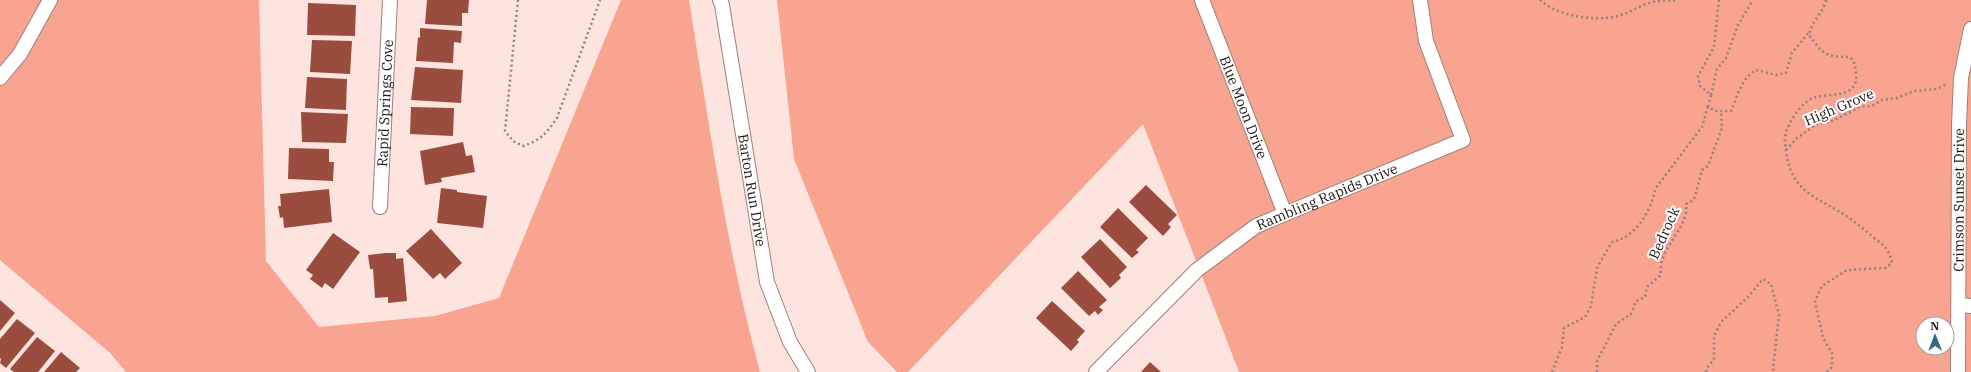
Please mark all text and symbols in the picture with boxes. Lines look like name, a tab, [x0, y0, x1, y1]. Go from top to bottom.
street label: Rapid Springs Cove	[373, 39, 397, 167]
street label: Blue Moon Drive	[1216, 53, 1272, 161]
street label: High Grove	[1801, 84, 1877, 130]
street label: Crimson Sunset Drive	[1949, 128, 1968, 272]
street label: Barton Run Drive	[734, 132, 770, 248]
street label: Rambling Rapids Drive	[1254, 159, 1400, 234]
street label: Bedrock	[1645, 203, 1684, 262]
north arrow	[1915, 316, 1955, 356]
text: N	[1930, 319, 1940, 333]

